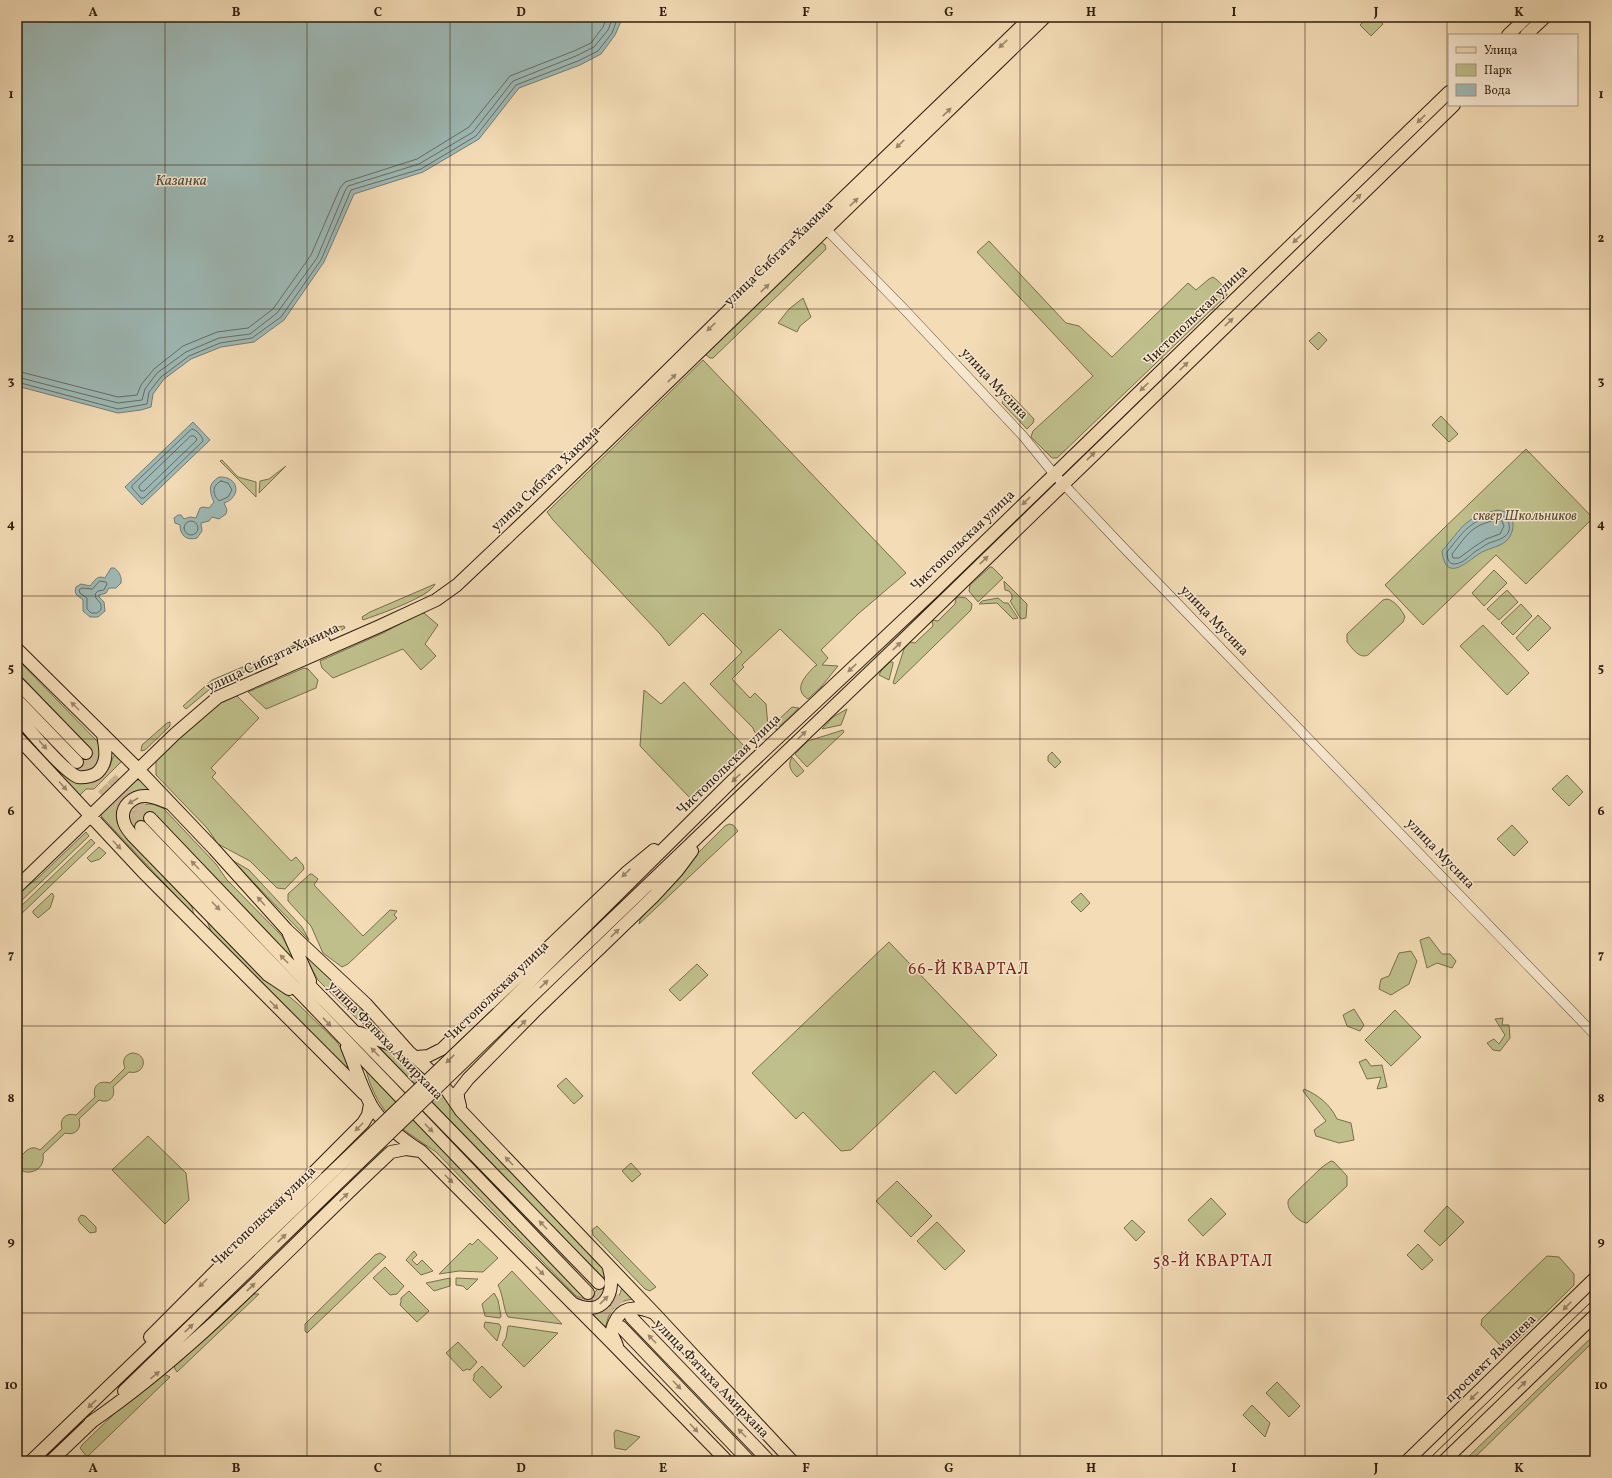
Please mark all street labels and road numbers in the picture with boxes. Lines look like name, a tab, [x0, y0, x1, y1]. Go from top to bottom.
street label: улица Сибгата Хакима	[720, 197, 838, 311]
street label: Чистопольская улица	[1140, 261, 1252, 371]
street label: улица Мусина	[956, 344, 1032, 424]
street label: улица Сибгата Хакима	[487, 422, 605, 536]
street label: Чистопольская улица	[907, 486, 1019, 596]
street label: улица Мусина	[1175, 581, 1253, 661]
street label: улица Сибгата Хакима	[203, 619, 343, 697]
street label: Чистопольская улица	[673, 710, 785, 820]
street label: улица Мусина	[1401, 814, 1479, 894]
street label: Чистопольская улица	[441, 937, 553, 1047]
street label: улица Фатыха Амирхана	[323, 977, 447, 1105]
street label: Чистопольская улица	[208, 1162, 320, 1272]
street label: проспект Ямашева	[1441, 1311, 1541, 1407]
street label: улица Фатыха Амирхана	[649, 1315, 773, 1443]

